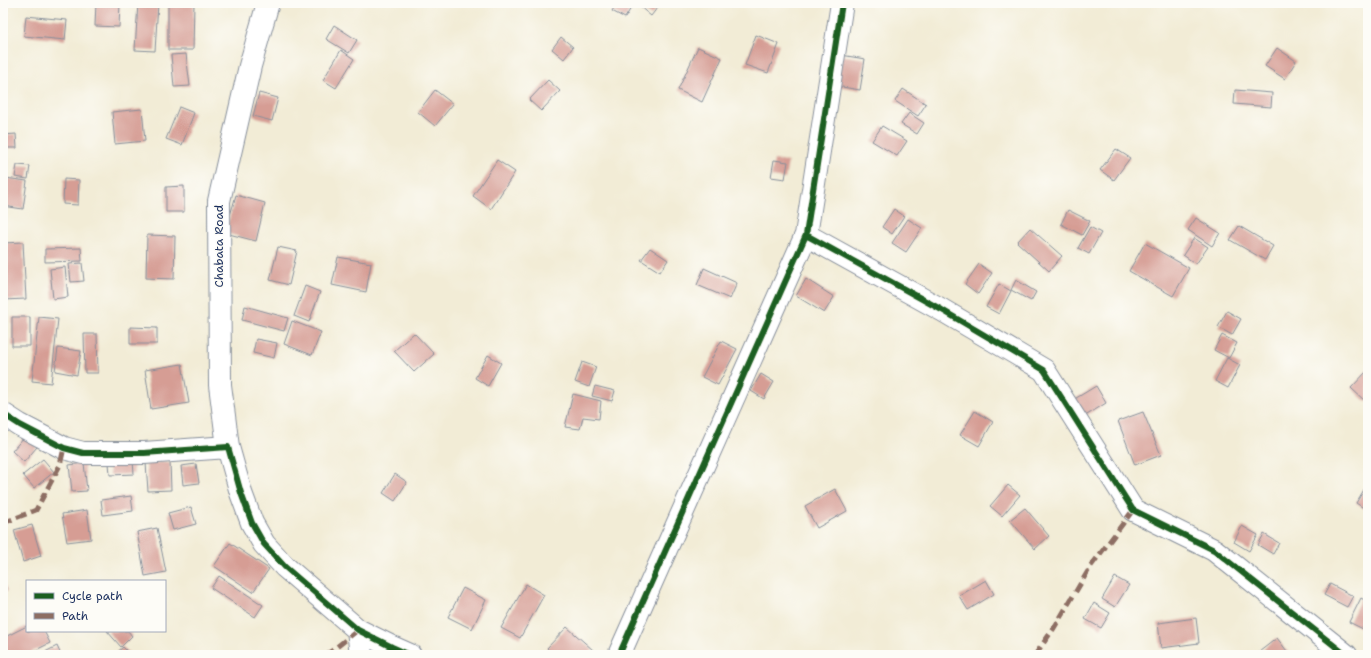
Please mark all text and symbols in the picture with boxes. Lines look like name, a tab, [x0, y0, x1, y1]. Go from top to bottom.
street label: Chabata Road	[211, 204, 227, 287]
legend	[26, 580, 166, 632]
text: Cycle path	[62, 588, 123, 604]
text: Path	[62, 608, 88, 624]

